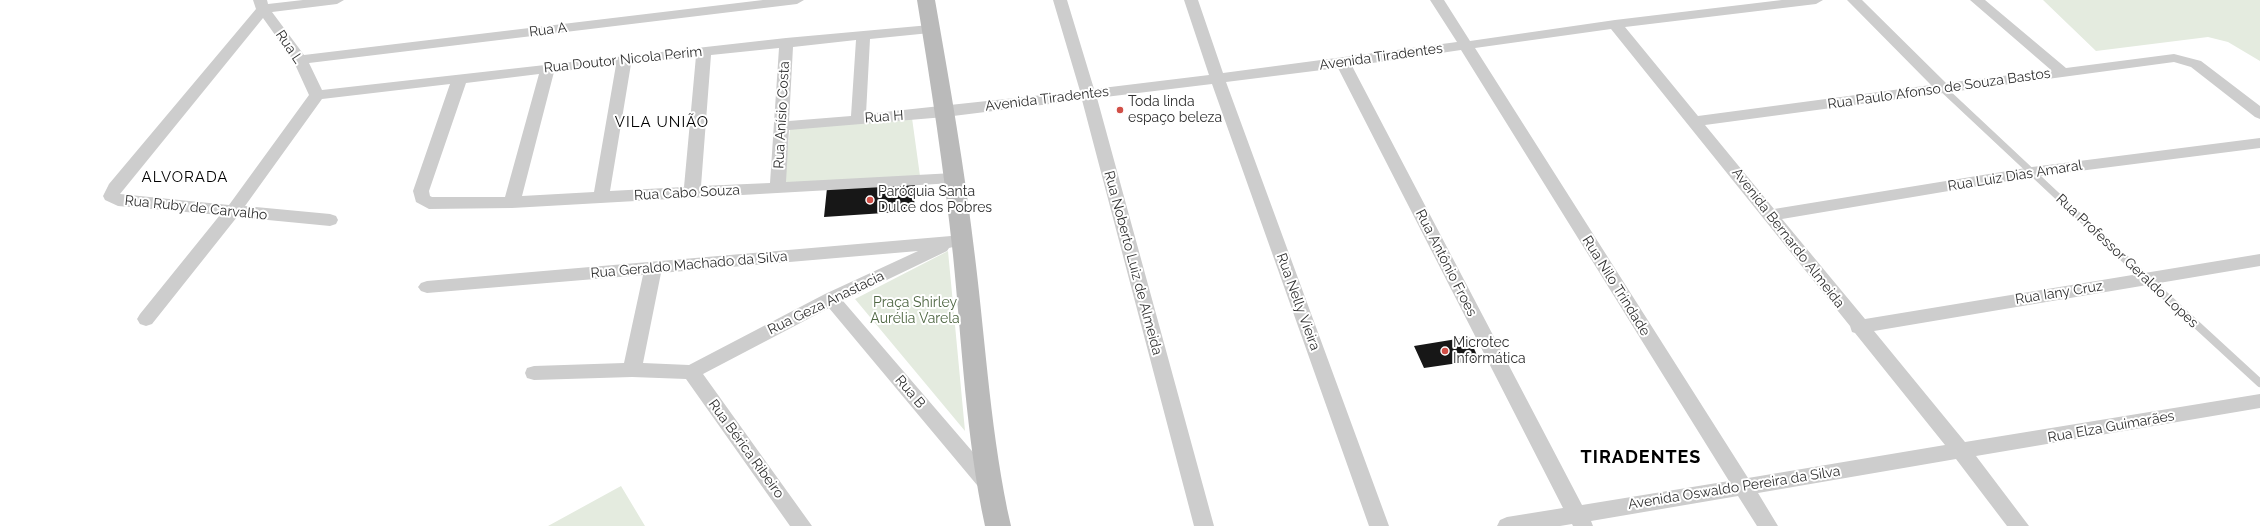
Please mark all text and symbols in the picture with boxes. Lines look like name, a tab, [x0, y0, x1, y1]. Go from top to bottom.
street label: Rua A	[528, 19, 568, 41]
street label: Rua L	[272, 27, 306, 67]
street label: Avenida Tiradentes	[1318, 40, 1444, 74]
street label: Rua Doutor Nicola Perim	[543, 43, 703, 77]
street label: Rua Anísio Costa	[771, 61, 793, 169]
street label: Rua Paulo Afonso de Souza Bastos	[1827, 65, 2051, 113]
street label: Avenida Tiradentes	[984, 83, 1110, 115]
place label: Toda linda espaço beleza	[1128, 94, 1222, 126]
marker: Toda linda espaço beleza	[1115, 105, 1125, 115]
street label: Rua H	[864, 107, 904, 127]
district label: VILA UNIÃO	[615, 113, 709, 131]
street label: Rua Luiz Dias Amaral	[1947, 157, 2083, 195]
street label: Avenida Bernardo Almeida	[1728, 165, 1848, 311]
district label: ALVORADA	[142, 168, 228, 186]
street label: Rua Noberto Luiz de Almeida	[1100, 169, 1166, 357]
street label: Rua Cabo Souza	[634, 182, 740, 204]
place label: Paróquia Santa Dulce dos Pobres	[878, 184, 992, 216]
street label: Rua Professor Geraldo Lopes	[2052, 191, 2202, 331]
street label: Rua Ruby de Carvalho	[124, 192, 268, 224]
marker: Paróquia Santa Dulce dos Pobres	[865, 195, 875, 205]
street label: Rua Antônio Froes	[1412, 207, 1480, 319]
street label: Rua Nilo Trindade	[1578, 233, 1654, 339]
street label: Rua Geraldo Machado da Silva	[590, 248, 788, 282]
street label: Rua Nelly Vieira	[1273, 251, 1323, 353]
street label: Rua Geza Anastacia	[765, 268, 887, 338]
street label: Rua Iany Cruz	[2014, 278, 2104, 308]
park label: Praça Shirley Aurélia Varela	[870, 295, 960, 328]
place label: Microtec Informática	[1453, 335, 1526, 368]
marker: Microtec Informática	[1440, 346, 1450, 356]
street label: Rua B	[891, 372, 929, 412]
street label: Rua Bérica Ribeiro	[705, 396, 787, 502]
street label: Rua Elza Guimarães	[2046, 408, 2176, 446]
district label: TIRADENTES	[1581, 447, 1701, 469]
street label: Avenida Oswaldo Pereira da Silva	[1627, 463, 1841, 513]

